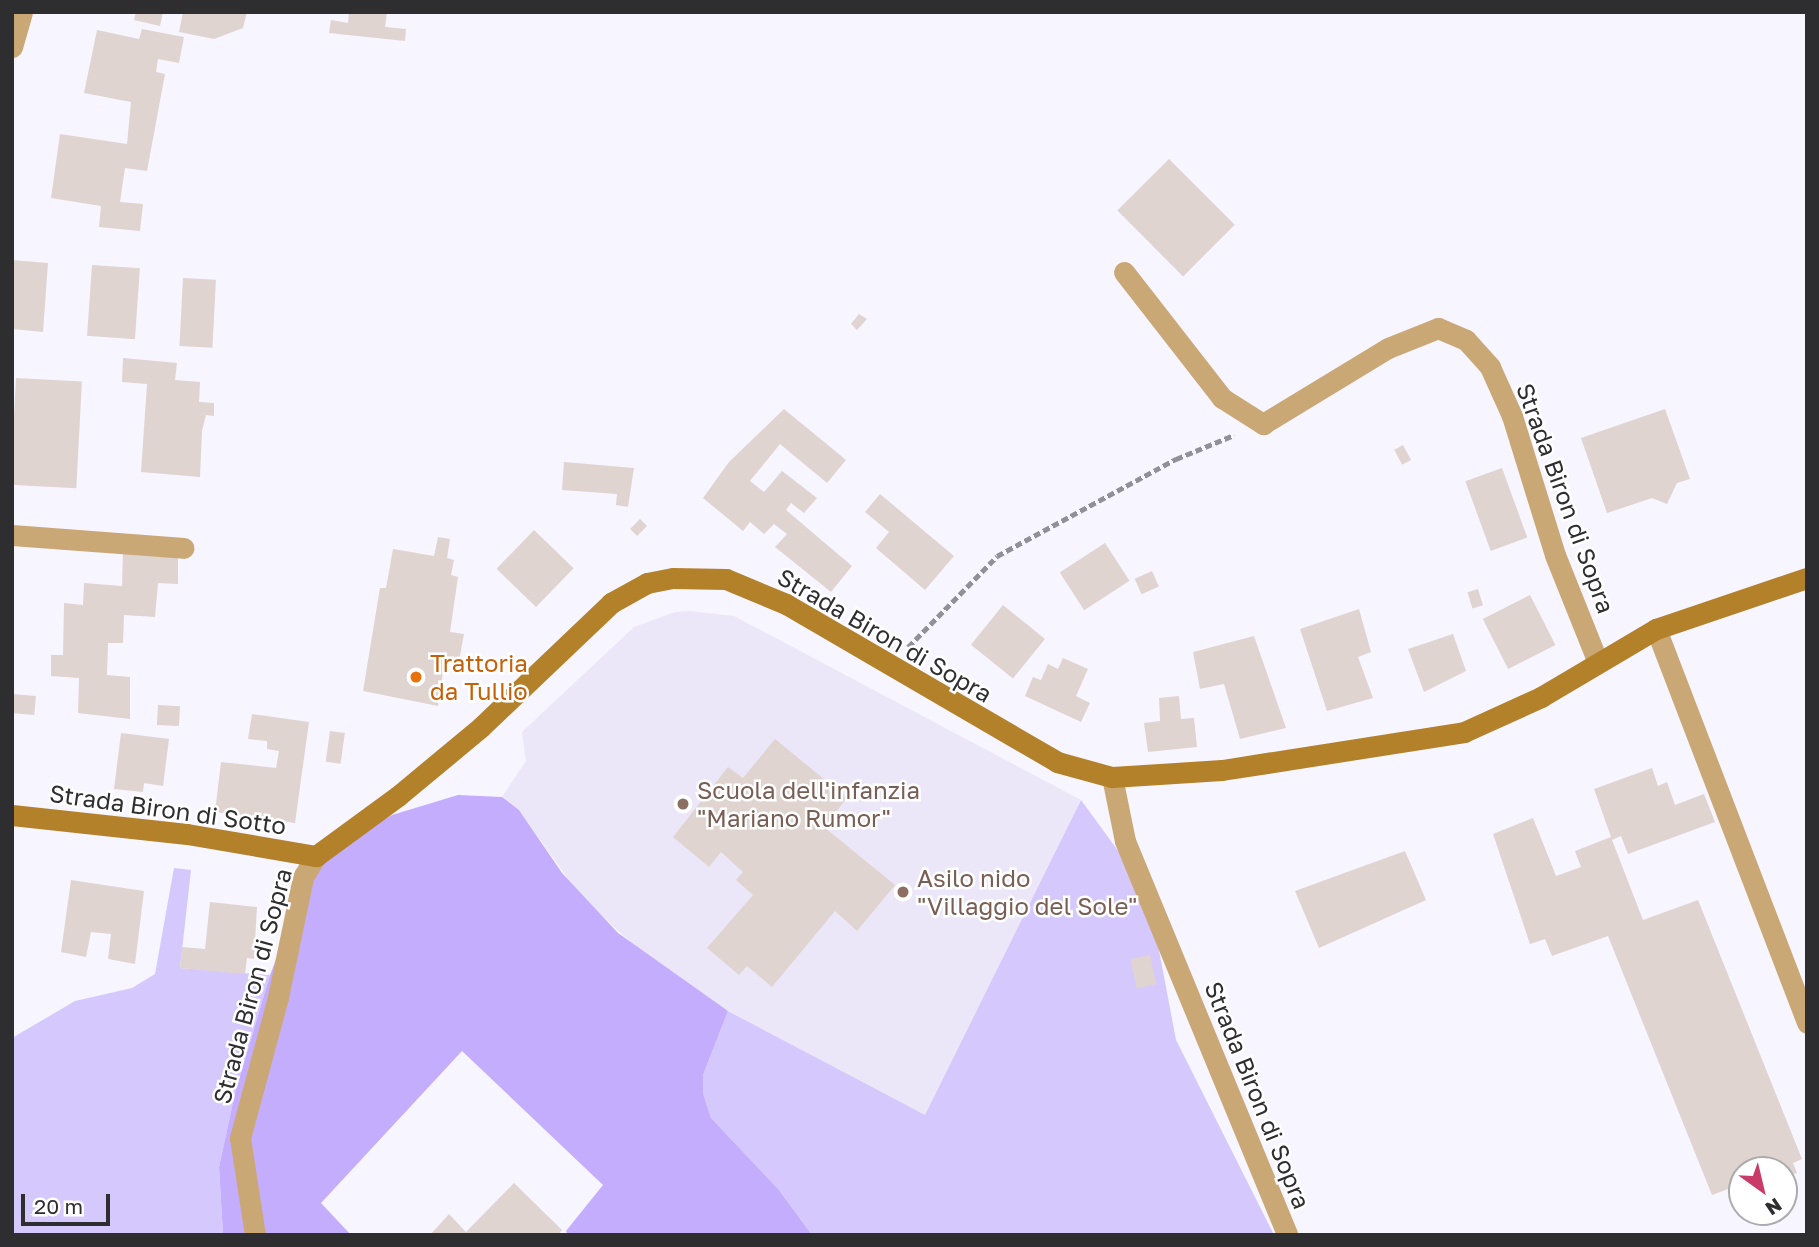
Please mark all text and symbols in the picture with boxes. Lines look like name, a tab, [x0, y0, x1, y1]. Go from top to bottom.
street label: Strada Biron di Sopra	[1511, 379, 1621, 617]
street label: Strada Biron di Sopra	[773, 562, 997, 708]
place label: Trattoria da Tullio	[430, 649, 528, 705]
marker: Trattoria da Tullio	[408, 669, 424, 685]
place label: Scuola dell'infanzia "Mariano Rumor"	[697, 776, 920, 832]
street label: Strada Biron di Sotto	[48, 778, 288, 840]
marker: Scuola dell'infanzia "Mariano Rumor"	[675, 796, 691, 812]
place label: Asilo nido "Villaggio del Sole"	[917, 864, 1137, 920]
street label: Strada Biron di Sopra	[207, 865, 297, 1107]
marker: Asilo nido "Villaggio del Sole"	[895, 884, 911, 900]
street label: Strada Biron di Sopra	[1199, 977, 1317, 1213]
north arrow	[1728, 1156, 1798, 1226]
scale bar	[24, 1180, 114, 1224]
text: 20 m	[34, 1193, 83, 1219]
text: N	[1761, 1194, 1786, 1221]

